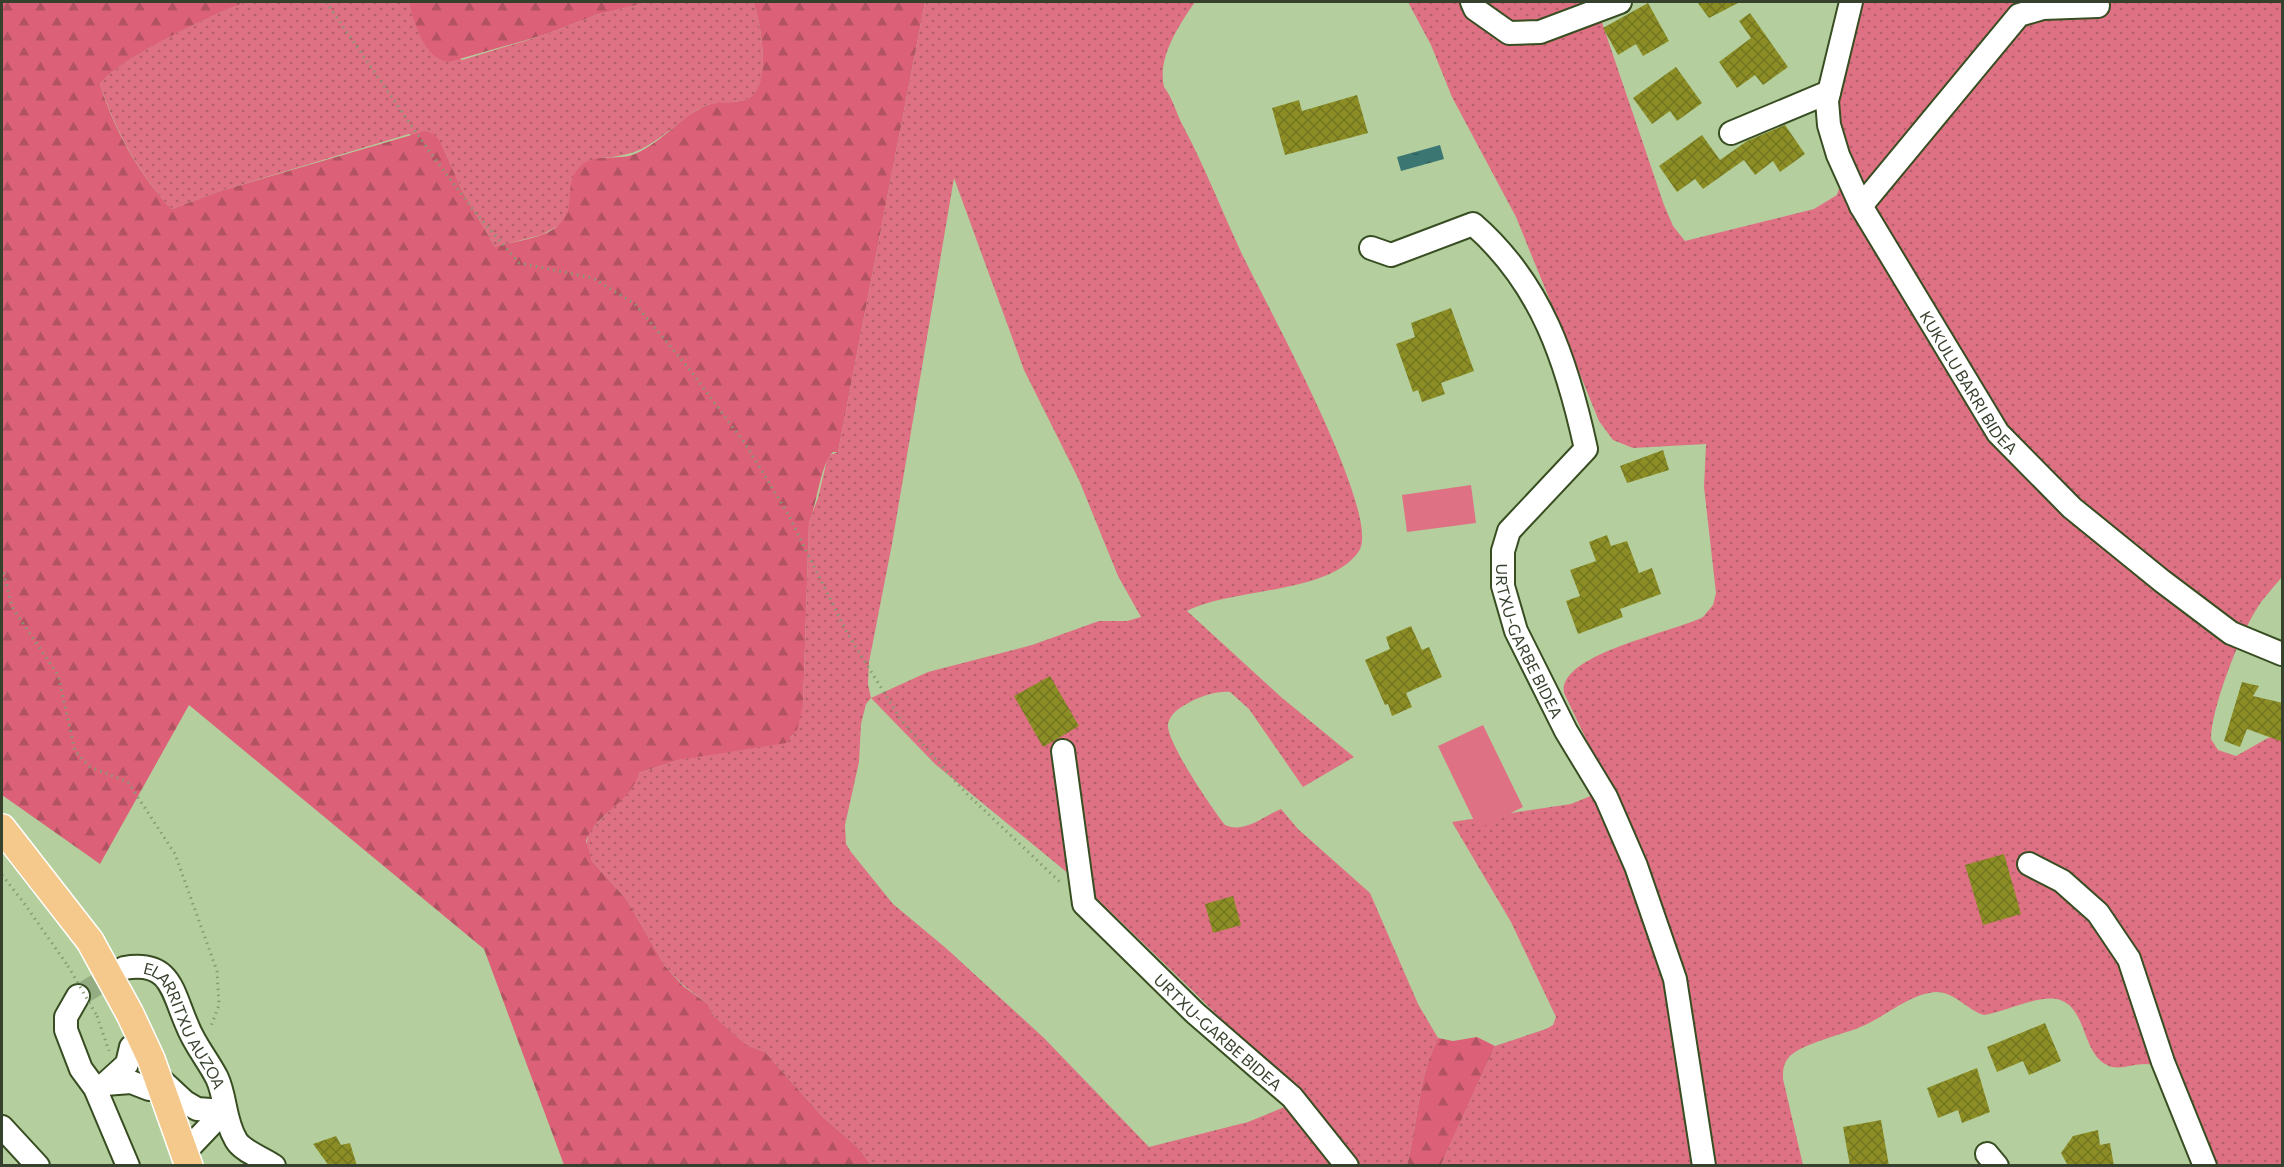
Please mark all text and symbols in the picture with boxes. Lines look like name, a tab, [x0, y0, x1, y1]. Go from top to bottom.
street label: KUKULU BARRI BIDEA	[1917, 307, 2022, 457]
street label: URTXU-GARBE BIDEA	[1494, 564, 1567, 721]
street label: ELARRITXU AUZOA	[142, 958, 230, 1091]
street label: URTXU-GARBE BIDEA	[1151, 969, 1286, 1094]

